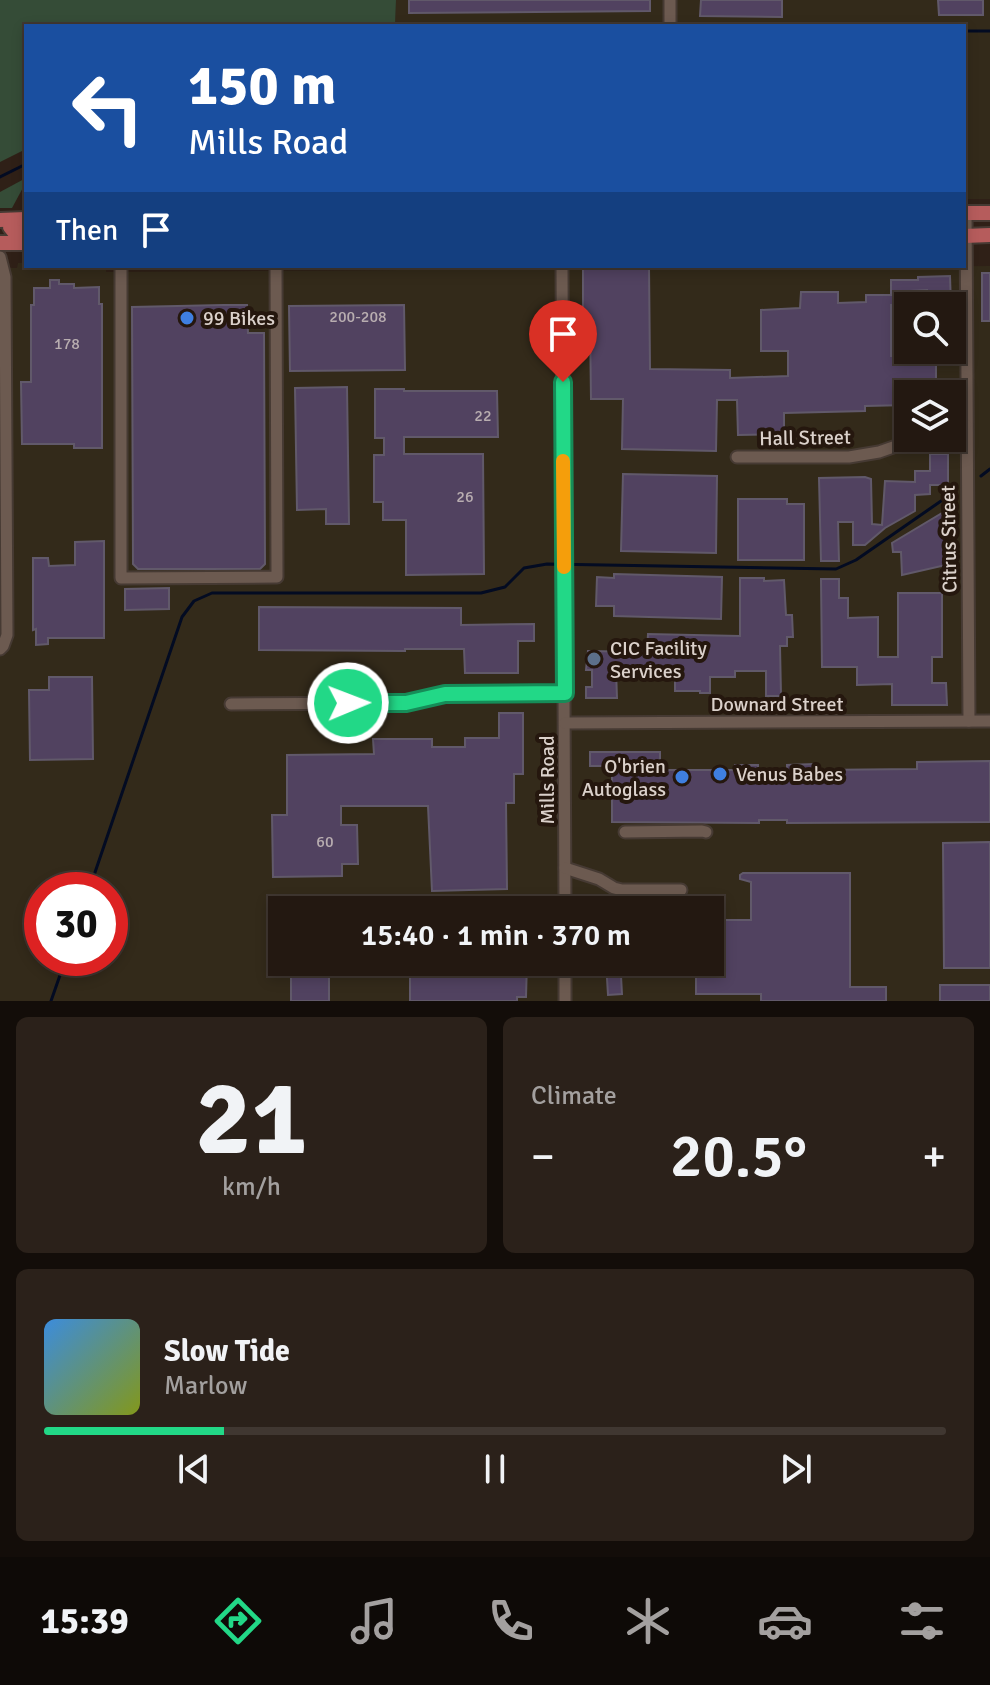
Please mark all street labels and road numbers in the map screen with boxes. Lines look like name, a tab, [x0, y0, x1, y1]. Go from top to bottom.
street label: Hall Street	[759, 425, 851, 451]
street label: Citrus Street	[936, 485, 962, 593]
street label: Downard Street	[711, 692, 843, 717]
street label: Mills Road	[535, 735, 560, 825]

